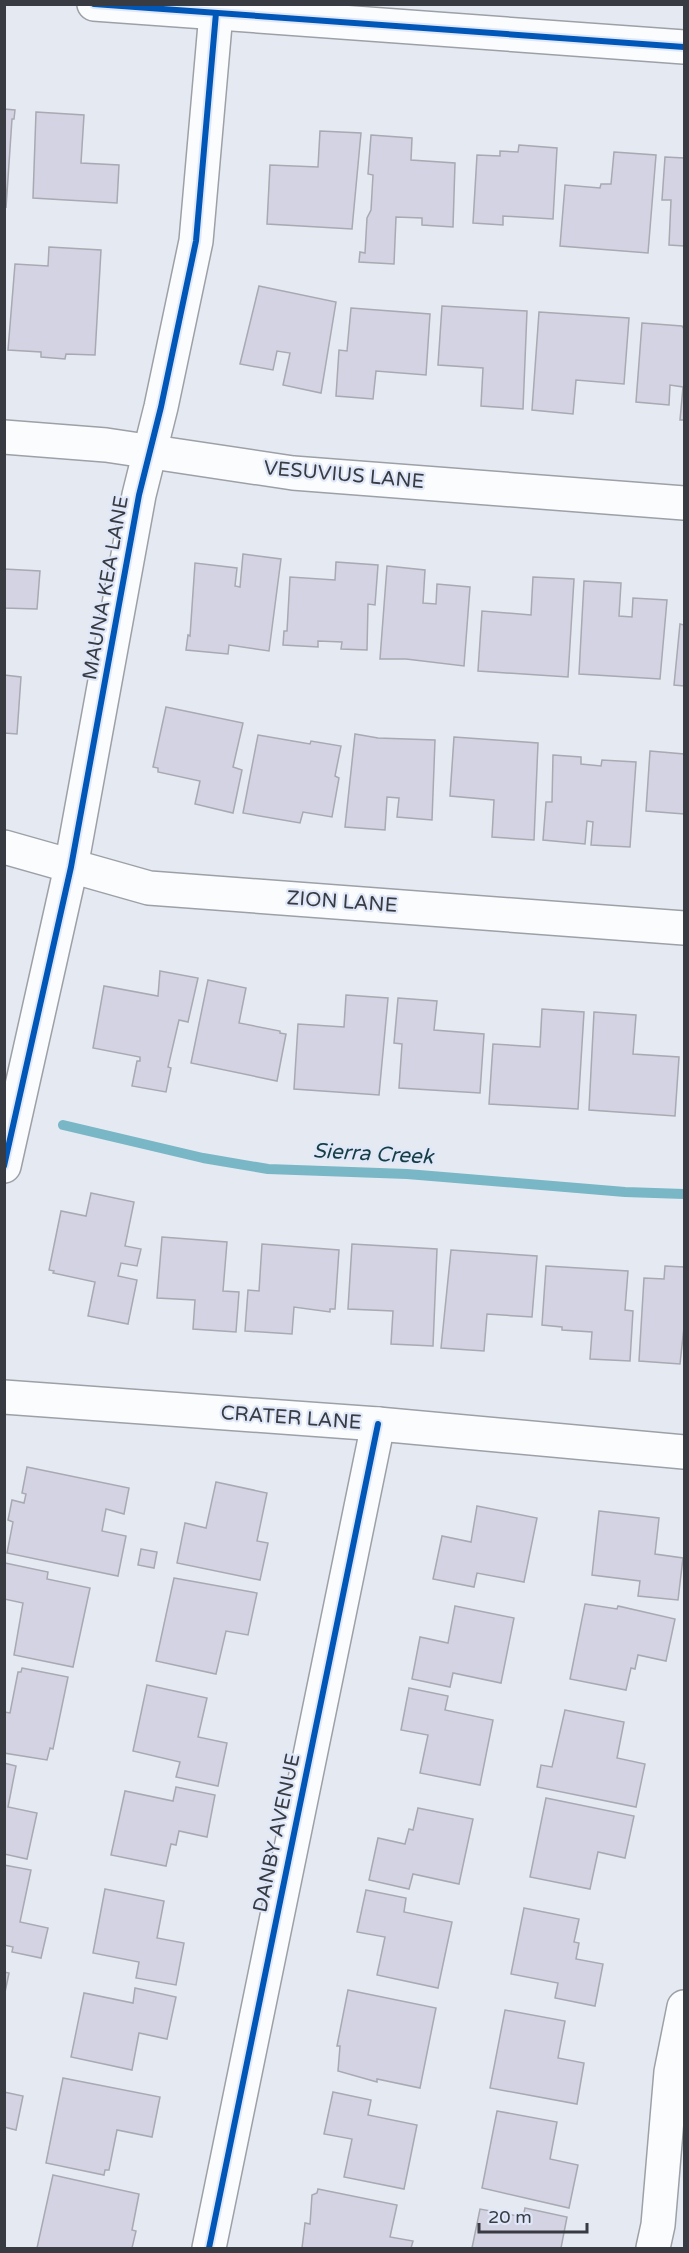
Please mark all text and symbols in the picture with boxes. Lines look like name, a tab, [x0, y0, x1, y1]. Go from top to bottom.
street label: VESUVIUS LANE	[263, 456, 425, 494]
street label: MAUNA KEA LANE	[78, 494, 134, 682]
street label: ZION LANE	[286, 886, 398, 918]
water label: Sierra Creek	[312, 1138, 435, 1170]
street label: CRATER LANE	[220, 1401, 362, 1435]
street label: DANBY AVENUE	[248, 1751, 306, 1915]
scale bar	[479, 2196, 587, 2234]
text: 20 m	[488, 2206, 532, 2228]

